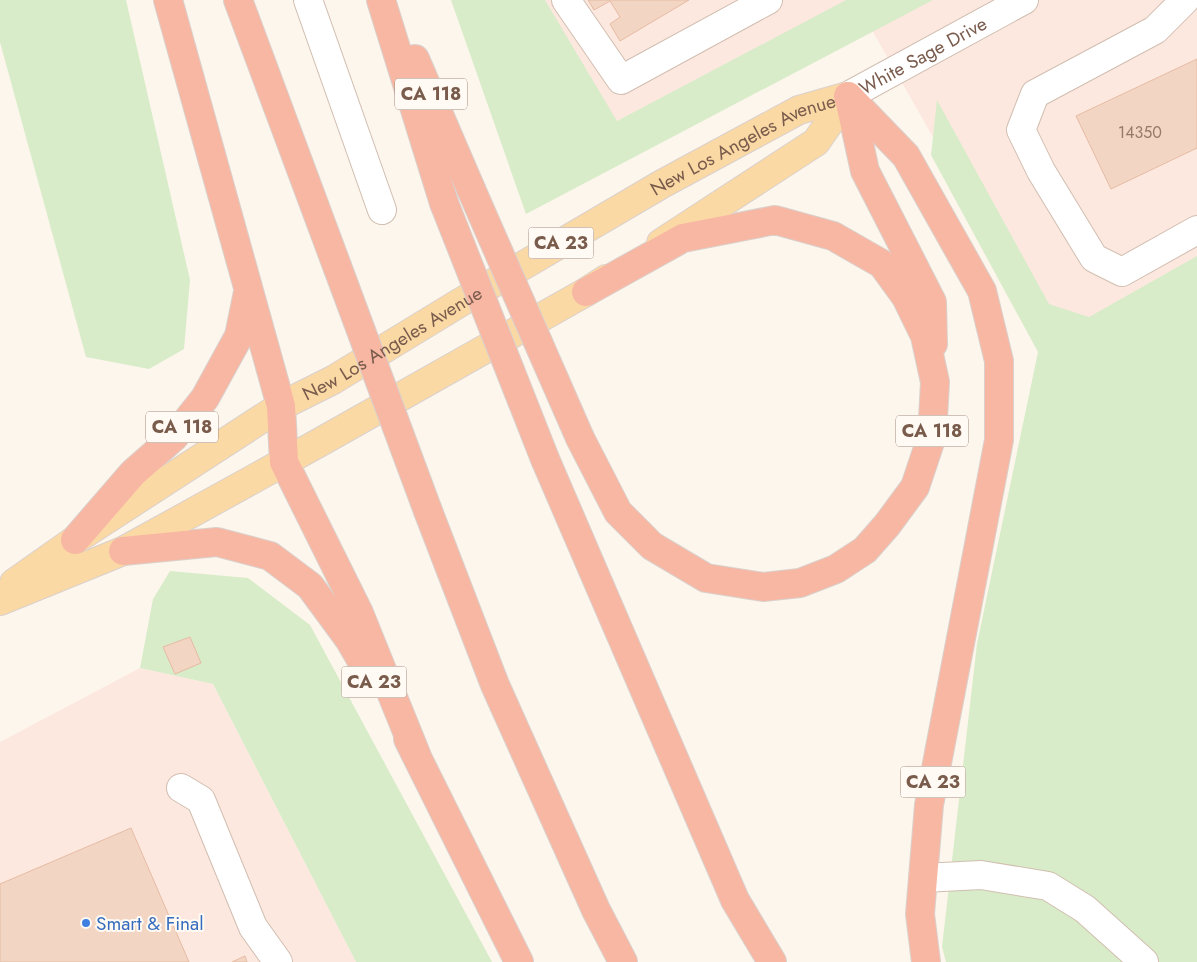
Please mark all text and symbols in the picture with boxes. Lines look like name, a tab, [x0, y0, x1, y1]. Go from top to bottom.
street label: White Sage Drive	[854, 10, 992, 102]
road number: CA 118	[395, 78, 467, 110]
street label: New Los Angeles Avenue	[645, 87, 839, 202]
house number: 14350	[1118, 121, 1162, 144]
road number: CA 23	[528, 228, 594, 258]
street label: New Los Angeles Avenue	[298, 279, 487, 407]
road number: CA 118	[146, 412, 218, 442]
road number: CA 118	[896, 416, 968, 446]
road number: CA 23	[342, 666, 406, 698]
road number: CA 23	[900, 766, 966, 798]
place label: Smart & Final	[96, 910, 204, 937]
marker: Smart & Final	[80, 917, 92, 929]

